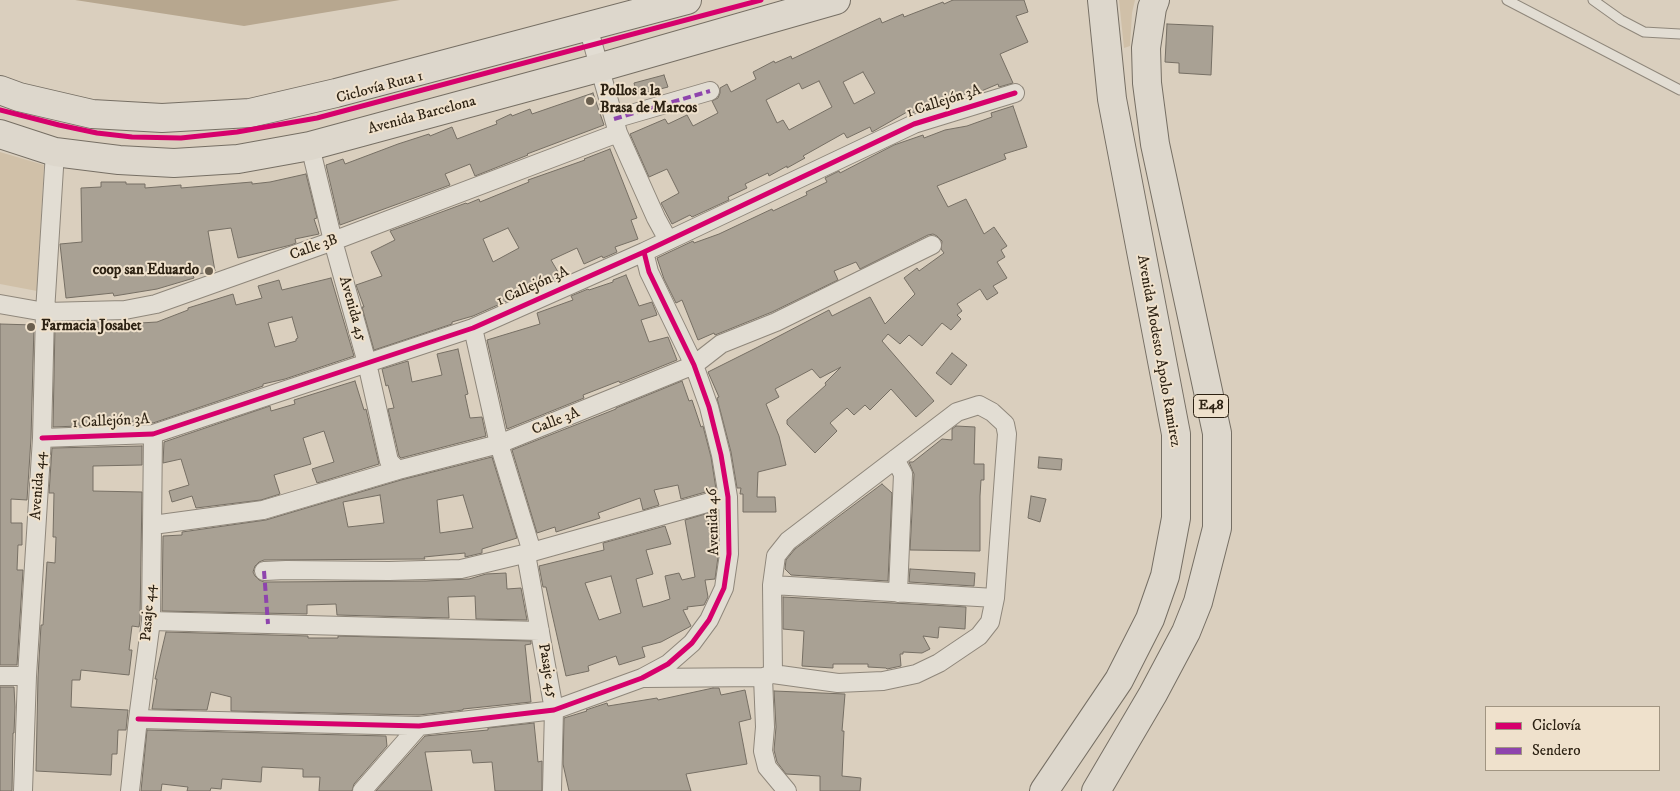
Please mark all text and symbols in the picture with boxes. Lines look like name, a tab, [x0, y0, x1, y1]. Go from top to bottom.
street label: Ciclovía Ruta 1	[335, 68, 425, 108]
street label: 1 Callejón 3A	[904, 81, 984, 123]
place label: Pollos a la Brasa de Marcos	[600, 83, 697, 118]
street label: Avenida Barcelona	[366, 93, 478, 139]
marker: Pollos a la Brasa de Marcos	[584, 95, 596, 107]
street label: Calle 3B	[288, 231, 340, 265]
street label: Avenida Modesto Apolo Ramirez	[1132, 254, 1184, 448]
place label: coop san Eduardo	[93, 262, 199, 280]
street label: 1 Callejón 3A	[494, 263, 572, 311]
marker: coop san Eduardo	[203, 265, 215, 277]
street label: Avenida 45	[334, 274, 370, 344]
place label: Farmacia Josabet	[41, 318, 142, 336]
marker: Farmacia Josabet	[25, 321, 37, 333]
road number: E48	[1194, 394, 1228, 418]
street label: Calle 3A	[530, 404, 582, 440]
street label: 1 Callejón 3A	[72, 411, 150, 433]
street label: Avenida 44	[28, 451, 50, 521]
street label: Avenida 46	[704, 488, 724, 556]
street label: Pasaje 44	[138, 584, 160, 642]
street label: Pasaje 45	[533, 642, 561, 700]
legend	[1485, 706, 1660, 771]
text: Ciclovía	[1532, 716, 1581, 735]
text: Sendero	[1532, 741, 1580, 760]

